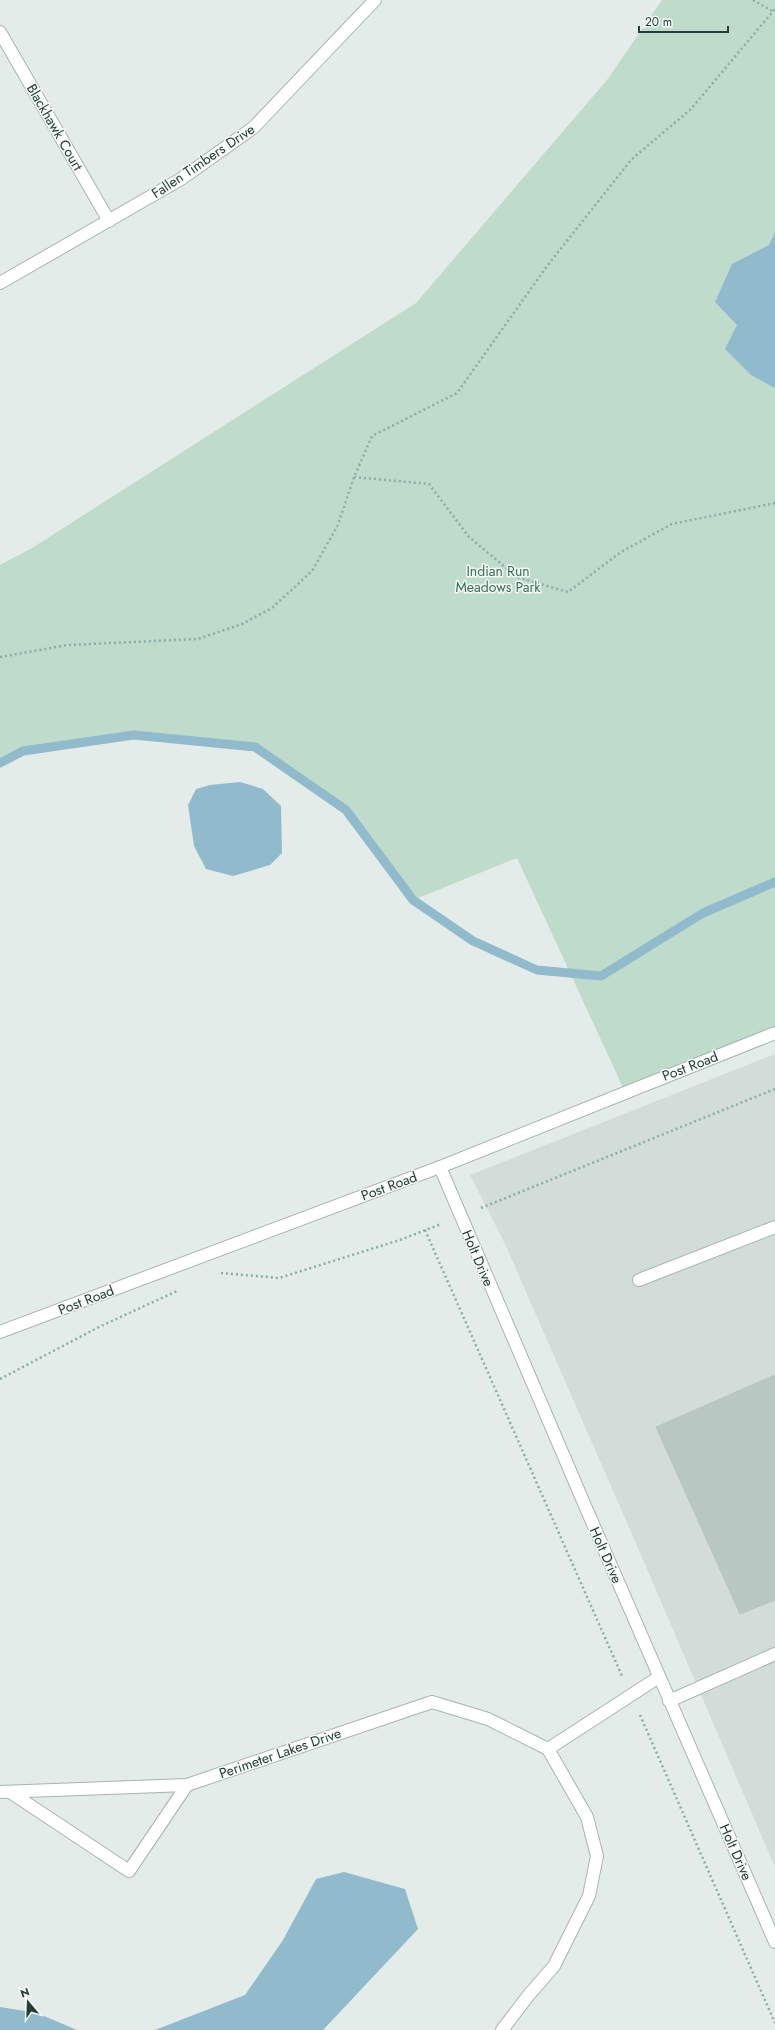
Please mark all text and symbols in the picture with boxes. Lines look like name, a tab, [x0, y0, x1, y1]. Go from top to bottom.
scale bar	[639, 8, 728, 34]
text: 20 m	[645, 13, 672, 31]
street label: Blackhawk Court	[22, 80, 88, 175]
street label: Fallen Timbers Drive	[147, 119, 259, 203]
park label: Indian Run Meadows Park	[455, 561, 541, 597]
street label: Post Road	[659, 1046, 721, 1086]
street label: Post Road	[358, 1167, 420, 1205]
street label: Holt Drive	[457, 1227, 499, 1289]
street label: Post Road	[55, 1280, 117, 1320]
street label: Holt Drive	[585, 1524, 627, 1586]
street label: Perimeter Lakes Drive	[216, 1723, 344, 1783]
street label: Holt Drive	[715, 1821, 757, 1883]
north arrow	[8, 1982, 48, 2022]
text: N	[18, 1984, 31, 2002]

